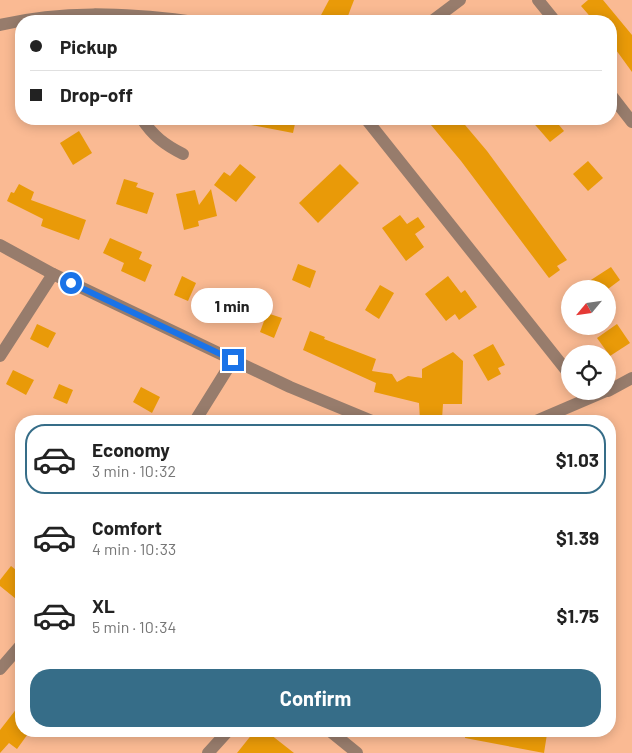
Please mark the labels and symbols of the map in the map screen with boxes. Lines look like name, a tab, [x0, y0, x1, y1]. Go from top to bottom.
route start	[60, 272, 82, 294]
north arrow	[561, 280, 616, 335]
callout: 1 min	[192, 288, 274, 322]
route end	[222, 349, 244, 371]

